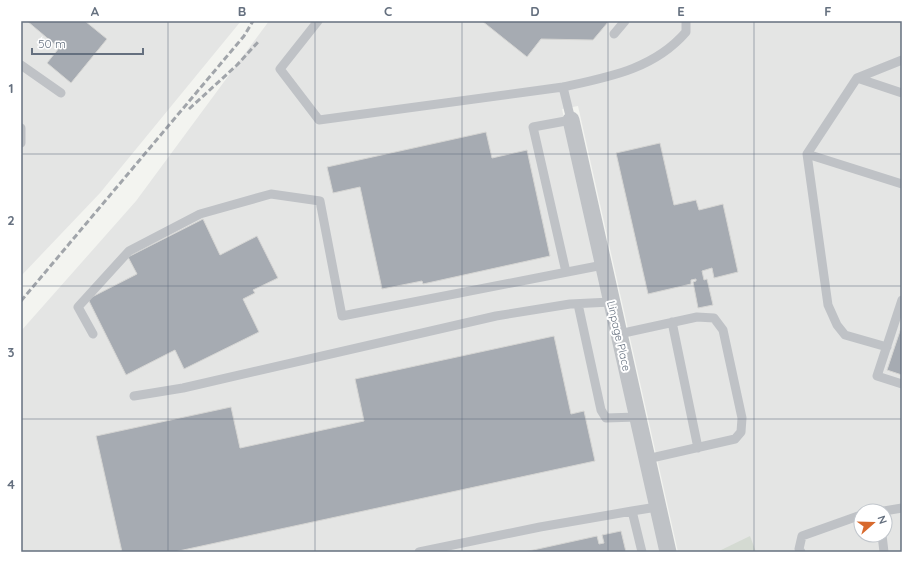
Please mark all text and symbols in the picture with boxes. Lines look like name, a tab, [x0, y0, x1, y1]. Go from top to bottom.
text: A	[91, 3, 100, 19]
text: B	[238, 3, 246, 19]
text: C	[384, 3, 392, 19]
text: D	[530, 3, 540, 19]
text: E	[677, 3, 685, 19]
text: F	[824, 3, 832, 19]
scale bar	[32, 30, 143, 56]
text: 50 m	[38, 36, 66, 51]
text: 1	[8, 80, 14, 96]
text: 2	[7, 212, 15, 228]
street label: Linpage Place	[604, 300, 634, 372]
text: 3	[8, 344, 15, 360]
text: 4	[7, 476, 15, 492]
north arrow	[853, 503, 893, 543]
text: N	[874, 513, 890, 526]

